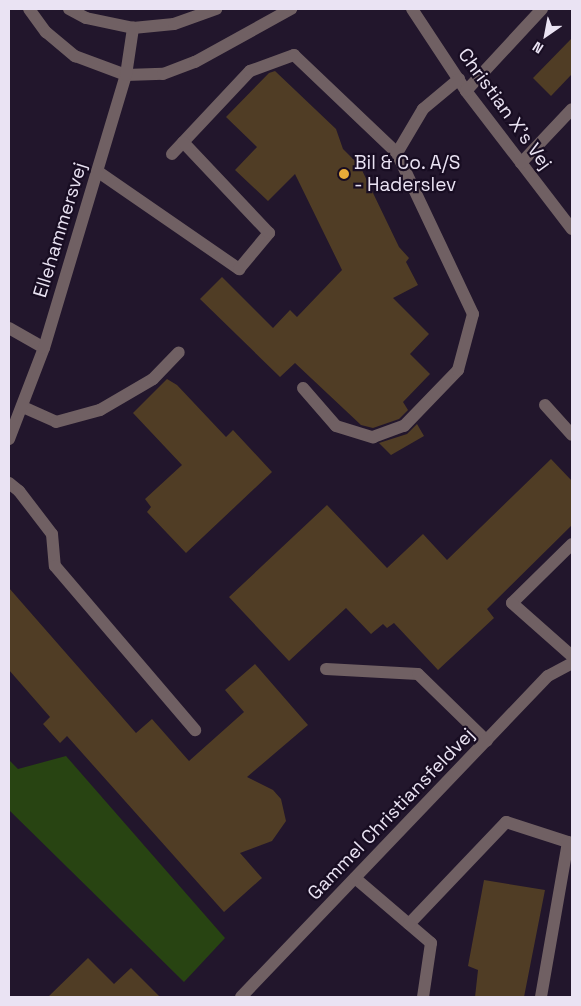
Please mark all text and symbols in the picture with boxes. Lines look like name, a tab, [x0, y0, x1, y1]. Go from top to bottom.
north arrow	[521, 10, 571, 60]
text: N	[529, 37, 547, 58]
street label: Christian X's Vej	[453, 44, 557, 174]
place label: Bil & Co. A/S - Haderslev	[354, 152, 461, 196]
street label: Ellehammersvej	[29, 160, 91, 300]
marker: Bil & Co. A/S - Haderslev	[338, 168, 350, 180]
street label: Gammel Christiansfeldvej	[303, 723, 479, 905]

